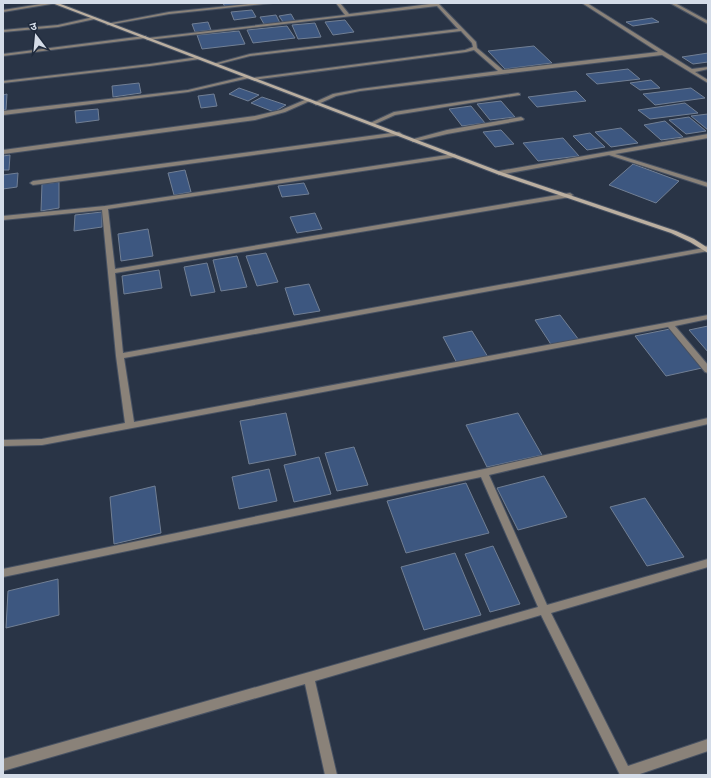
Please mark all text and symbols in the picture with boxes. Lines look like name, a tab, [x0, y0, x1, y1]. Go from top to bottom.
north arrow	[16, 16, 56, 56]
text: उ	[28, 20, 39, 33]

